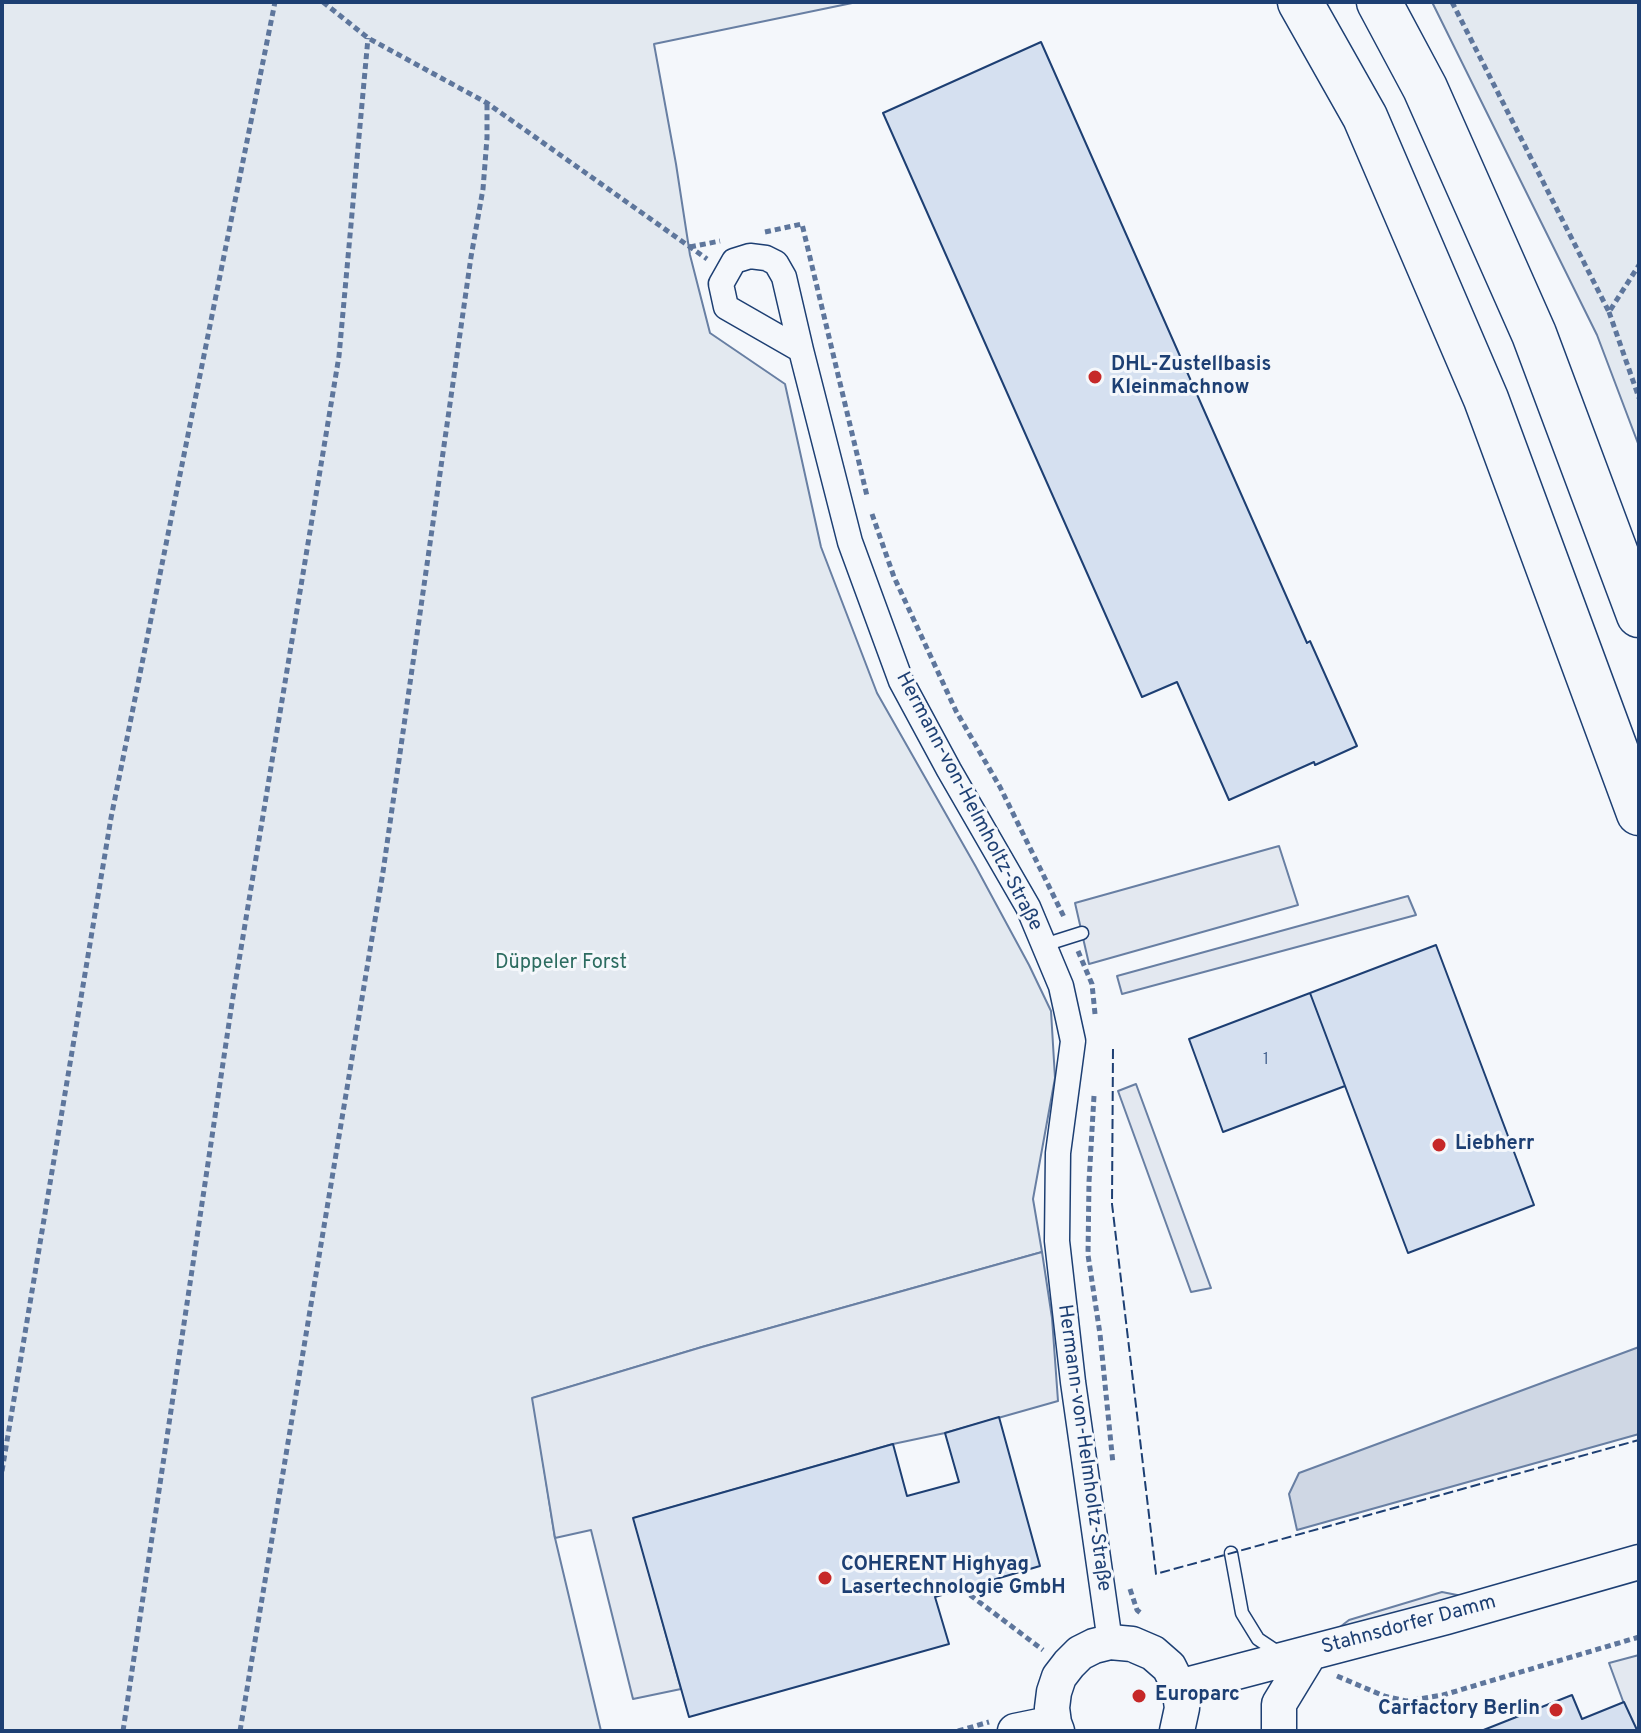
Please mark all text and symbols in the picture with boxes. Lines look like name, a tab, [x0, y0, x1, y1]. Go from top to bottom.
place label: DHL-Zustellbasis Kleinmachnow	[1111, 354, 1271, 401]
marker: DHL-Zustellbasis Kleinmachnow	[1086, 368, 1104, 386]
street label: Hermann-von-Helmholtz-Straße	[889, 668, 1047, 936]
park label: Düppeler Forst	[495, 952, 627, 976]
house number: 1	[1263, 1051, 1269, 1071]
place label: Liebherr	[1455, 1133, 1534, 1157]
marker: Liebherr	[1430, 1136, 1448, 1154]
street label: Hermann-von-Helmholtz-Straße	[1051, 1303, 1115, 1593]
place label: COHERENT Highyag Lasertechnologie GmbH	[841, 1554, 1066, 1601]
marker: COHERENT Highyag Lasertechnologie GmbH	[816, 1569, 834, 1587]
street label: Stahnsdorfer Damm	[1319, 1591, 1499, 1661]
place label: Europarc	[1155, 1684, 1240, 1708]
marker: Europarc	[1130, 1687, 1148, 1705]
place label: Carfactory Berlin	[1378, 1698, 1540, 1722]
marker: Carfactory Berlin	[1547, 1701, 1565, 1719]

